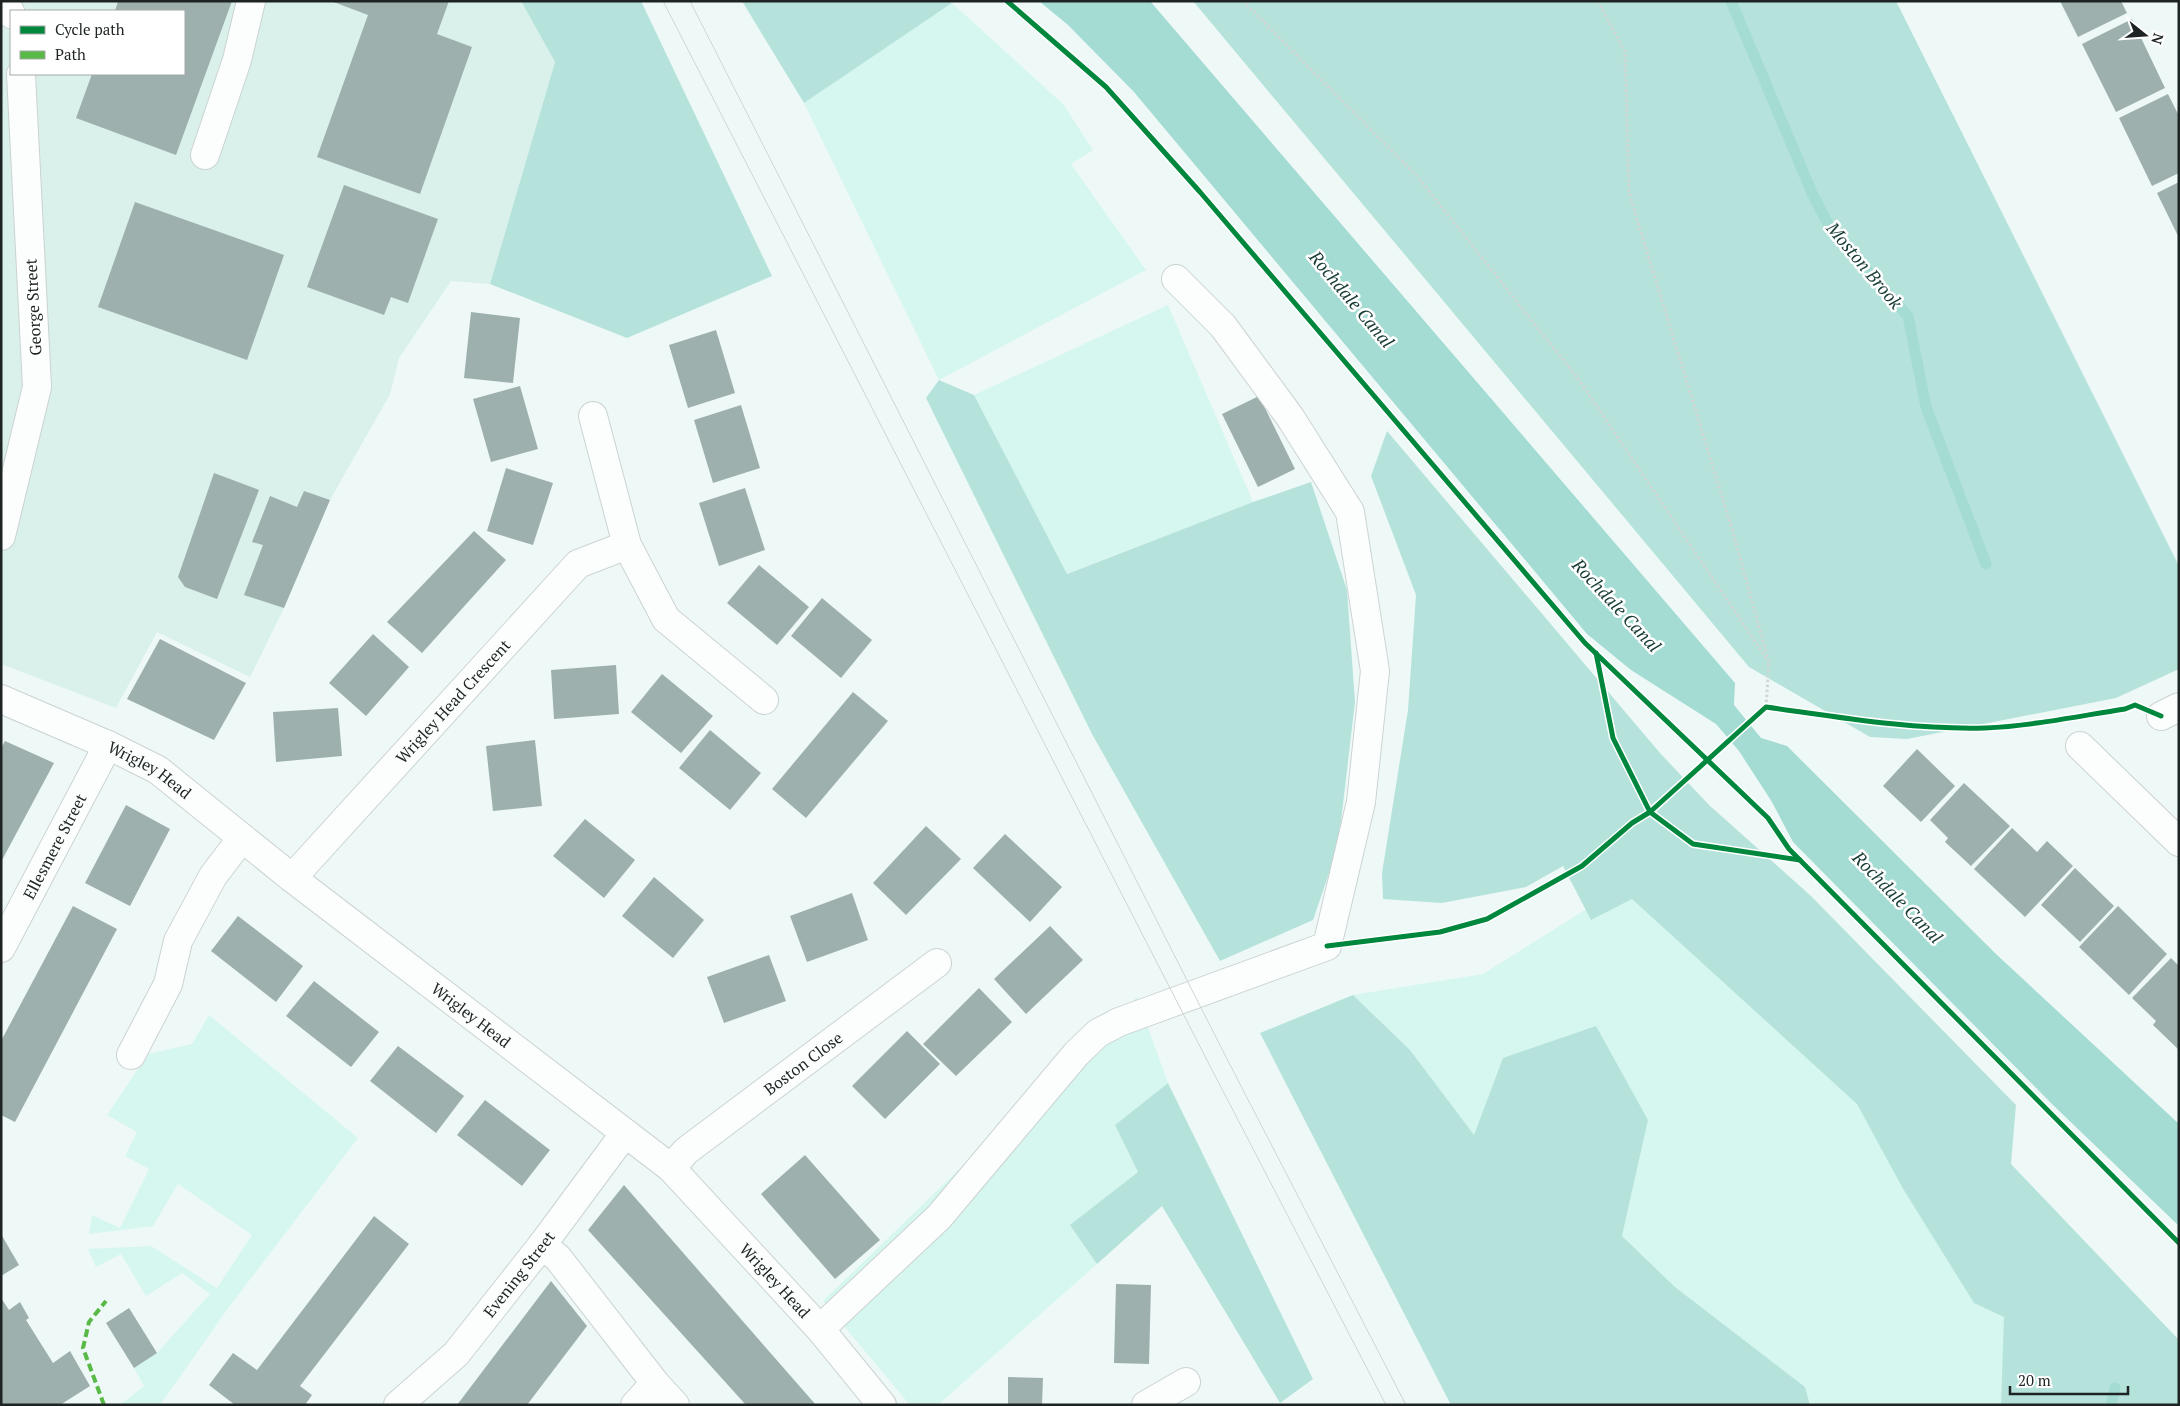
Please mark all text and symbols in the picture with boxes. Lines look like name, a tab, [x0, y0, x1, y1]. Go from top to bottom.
legend	[10, 10, 185, 75]
north arrow	[2120, 10, 2170, 60]
text: Cycle path	[55, 19, 125, 39]
text: N	[2147, 31, 2169, 47]
text: Path	[55, 44, 86, 64]
water label: Moston Brook	[1821, 216, 1909, 314]
water label: Rochdale Canal	[1304, 245, 1400, 353]
street label: George Street	[19, 258, 47, 356]
water label: Rochdale Canal	[1567, 552, 1667, 657]
street label: Wrigley Head Crescent	[391, 634, 515, 768]
street label: Wrigley Head	[104, 736, 196, 804]
street label: Ellesmere Street	[18, 789, 92, 903]
water label: Rochdale Canal	[1847, 845, 1948, 948]
street label: Wrigley Head	[427, 978, 515, 1053]
street label: Boston Close	[759, 1027, 847, 1100]
street label: Evening Street	[478, 1226, 560, 1322]
street label: Wrigley Head	[735, 1238, 815, 1323]
scale bar	[2010, 1364, 2128, 1396]
text: 20 m	[2018, 1370, 2051, 1390]

